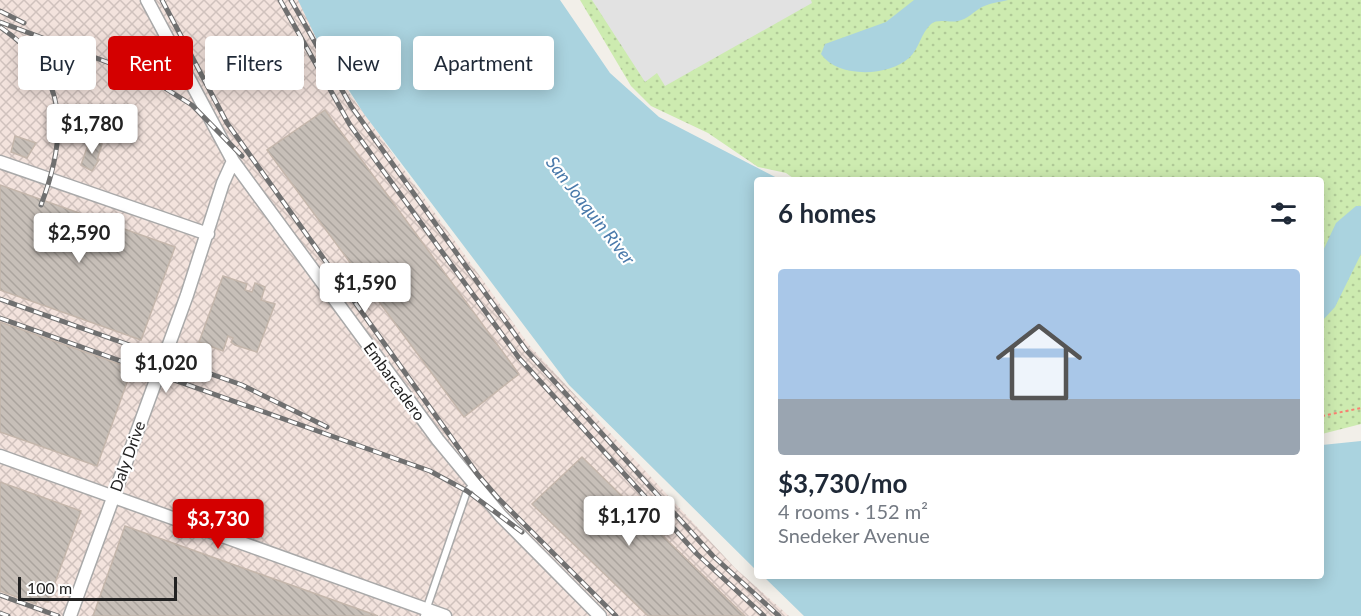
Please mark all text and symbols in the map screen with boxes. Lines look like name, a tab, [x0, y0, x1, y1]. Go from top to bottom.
chip: Buy	[18, 36, 96, 90]
chip: Rent	[108, 36, 193, 90]
chip: Filters	[205, 36, 304, 90]
chip: New	[316, 36, 401, 90]
chip: Apartment	[413, 36, 554, 90]
pin: $1,780	[43, 104, 141, 155]
text: $1,780	[61, 111, 123, 135]
water label: San Joaquin River	[542, 151, 641, 269]
text: 6 homes	[778, 197, 876, 229]
icon: filters	[1267, 197, 1300, 230]
pin: $2,590	[30, 213, 128, 264]
text: $2,590	[48, 220, 110, 244]
pin: $1,590	[316, 263, 414, 314]
text: $1,590	[334, 270, 396, 294]
icon: home	[985, 308, 1093, 416]
street label: Embarcadero	[360, 338, 430, 424]
pin: $1,020	[117, 343, 215, 394]
text: $1,020	[135, 350, 197, 374]
street label: Daly Drive	[105, 418, 149, 494]
text: $3,730/mo	[778, 467, 908, 499]
pin: $1,170	[580, 496, 678, 547]
pin: $3,730	[169, 499, 267, 550]
text: 4 rooms · 152 m²	[778, 499, 928, 523]
text: $1,170	[598, 503, 660, 527]
text: $3,730	[187, 506, 249, 530]
text: Snedeker Avenue	[778, 523, 930, 547]
scale bar	[18, 574, 177, 602]
text: 100 m	[27, 578, 72, 597]

